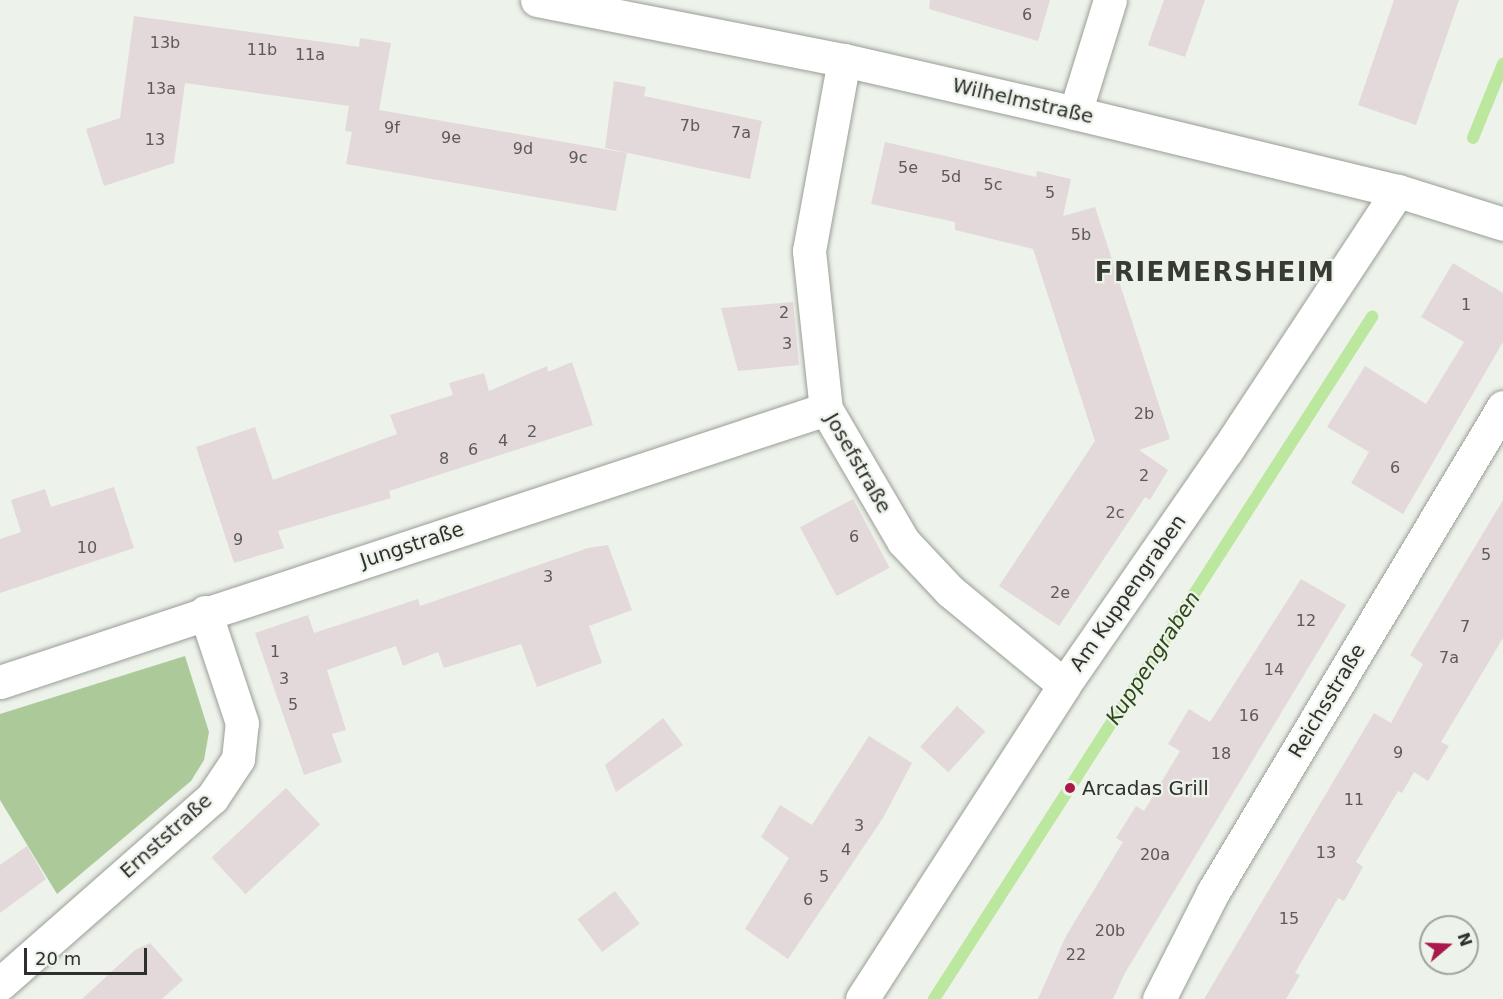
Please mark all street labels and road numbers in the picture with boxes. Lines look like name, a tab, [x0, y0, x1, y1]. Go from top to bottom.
street label: Wilhelmstraße	[950, 73, 1096, 129]
street label: Josefstraße	[820, 409, 896, 517]
street label: Am Kuppengraben	[1065, 510, 1191, 676]
street label: Jungstraße	[357, 517, 467, 573]
street label: Reichsstraße	[1284, 640, 1370, 762]
street label: Ernststraße	[115, 789, 217, 883]

